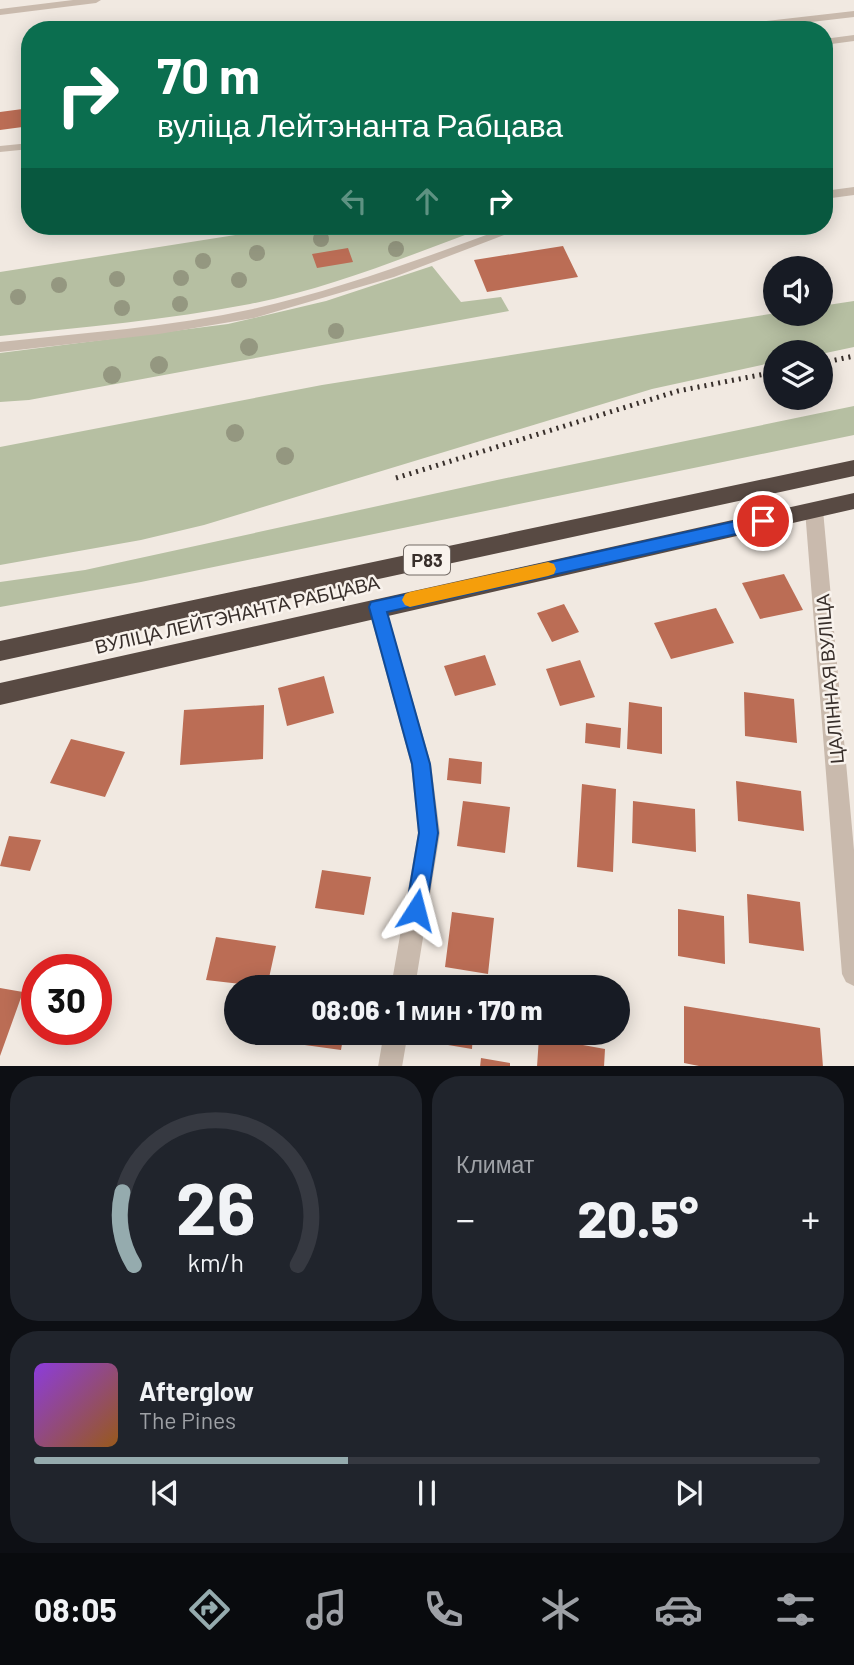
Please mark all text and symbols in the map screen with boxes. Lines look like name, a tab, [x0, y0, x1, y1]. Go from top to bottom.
text: 70 m	[157, 45, 260, 104]
icon: right	[42, 49, 133, 140]
text: вуліца Лейтэнанта Рабцава	[157, 105, 563, 143]
icon: left	[335, 182, 373, 220]
icon: ahead	[408, 182, 446, 220]
icon: right	[481, 182, 519, 220]
map controls	[763, 256, 833, 410]
button: sound	[763, 256, 833, 326]
button: layers	[763, 340, 833, 410]
pin	[733, 491, 793, 551]
icon: arrive	[744, 502, 782, 540]
road number: Р83	[404, 546, 450, 574]
street label: ВУЛІЦА ЛЕЙТЭНАНТА РАБЦАВА	[92, 570, 382, 658]
street label: ЦАЛІННАЯ ВУЛІЦА	[810, 593, 848, 765]
position arrow	[379, 873, 453, 947]
speed limit sign: 30	[21, 954, 112, 1045]
text: 08:06 · 1 мин · 170 m	[312, 994, 542, 1025]
text: Климат	[456, 1150, 534, 1178]
text: 26	[176, 1162, 256, 1250]
text: 20.5°	[577, 1186, 699, 1248]
text: −	[456, 1195, 475, 1241]
text: +	[801, 1195, 820, 1241]
text: km/h	[188, 1246, 244, 1276]
text: Afterglow	[139, 1375, 254, 1406]
text: The Pines	[139, 1406, 236, 1434]
icon: previous	[146, 1474, 184, 1512]
icon: pause	[408, 1474, 446, 1512]
icon: next	[670, 1474, 708, 1512]
icon: directions	[185, 1585, 234, 1634]
icon: music	[302, 1585, 351, 1634]
icon: phone	[419, 1585, 468, 1634]
icon: climate	[536, 1585, 585, 1634]
icon: car	[654, 1585, 703, 1634]
icon: filters	[771, 1585, 820, 1634]
text: 08:05	[34, 1590, 117, 1628]

